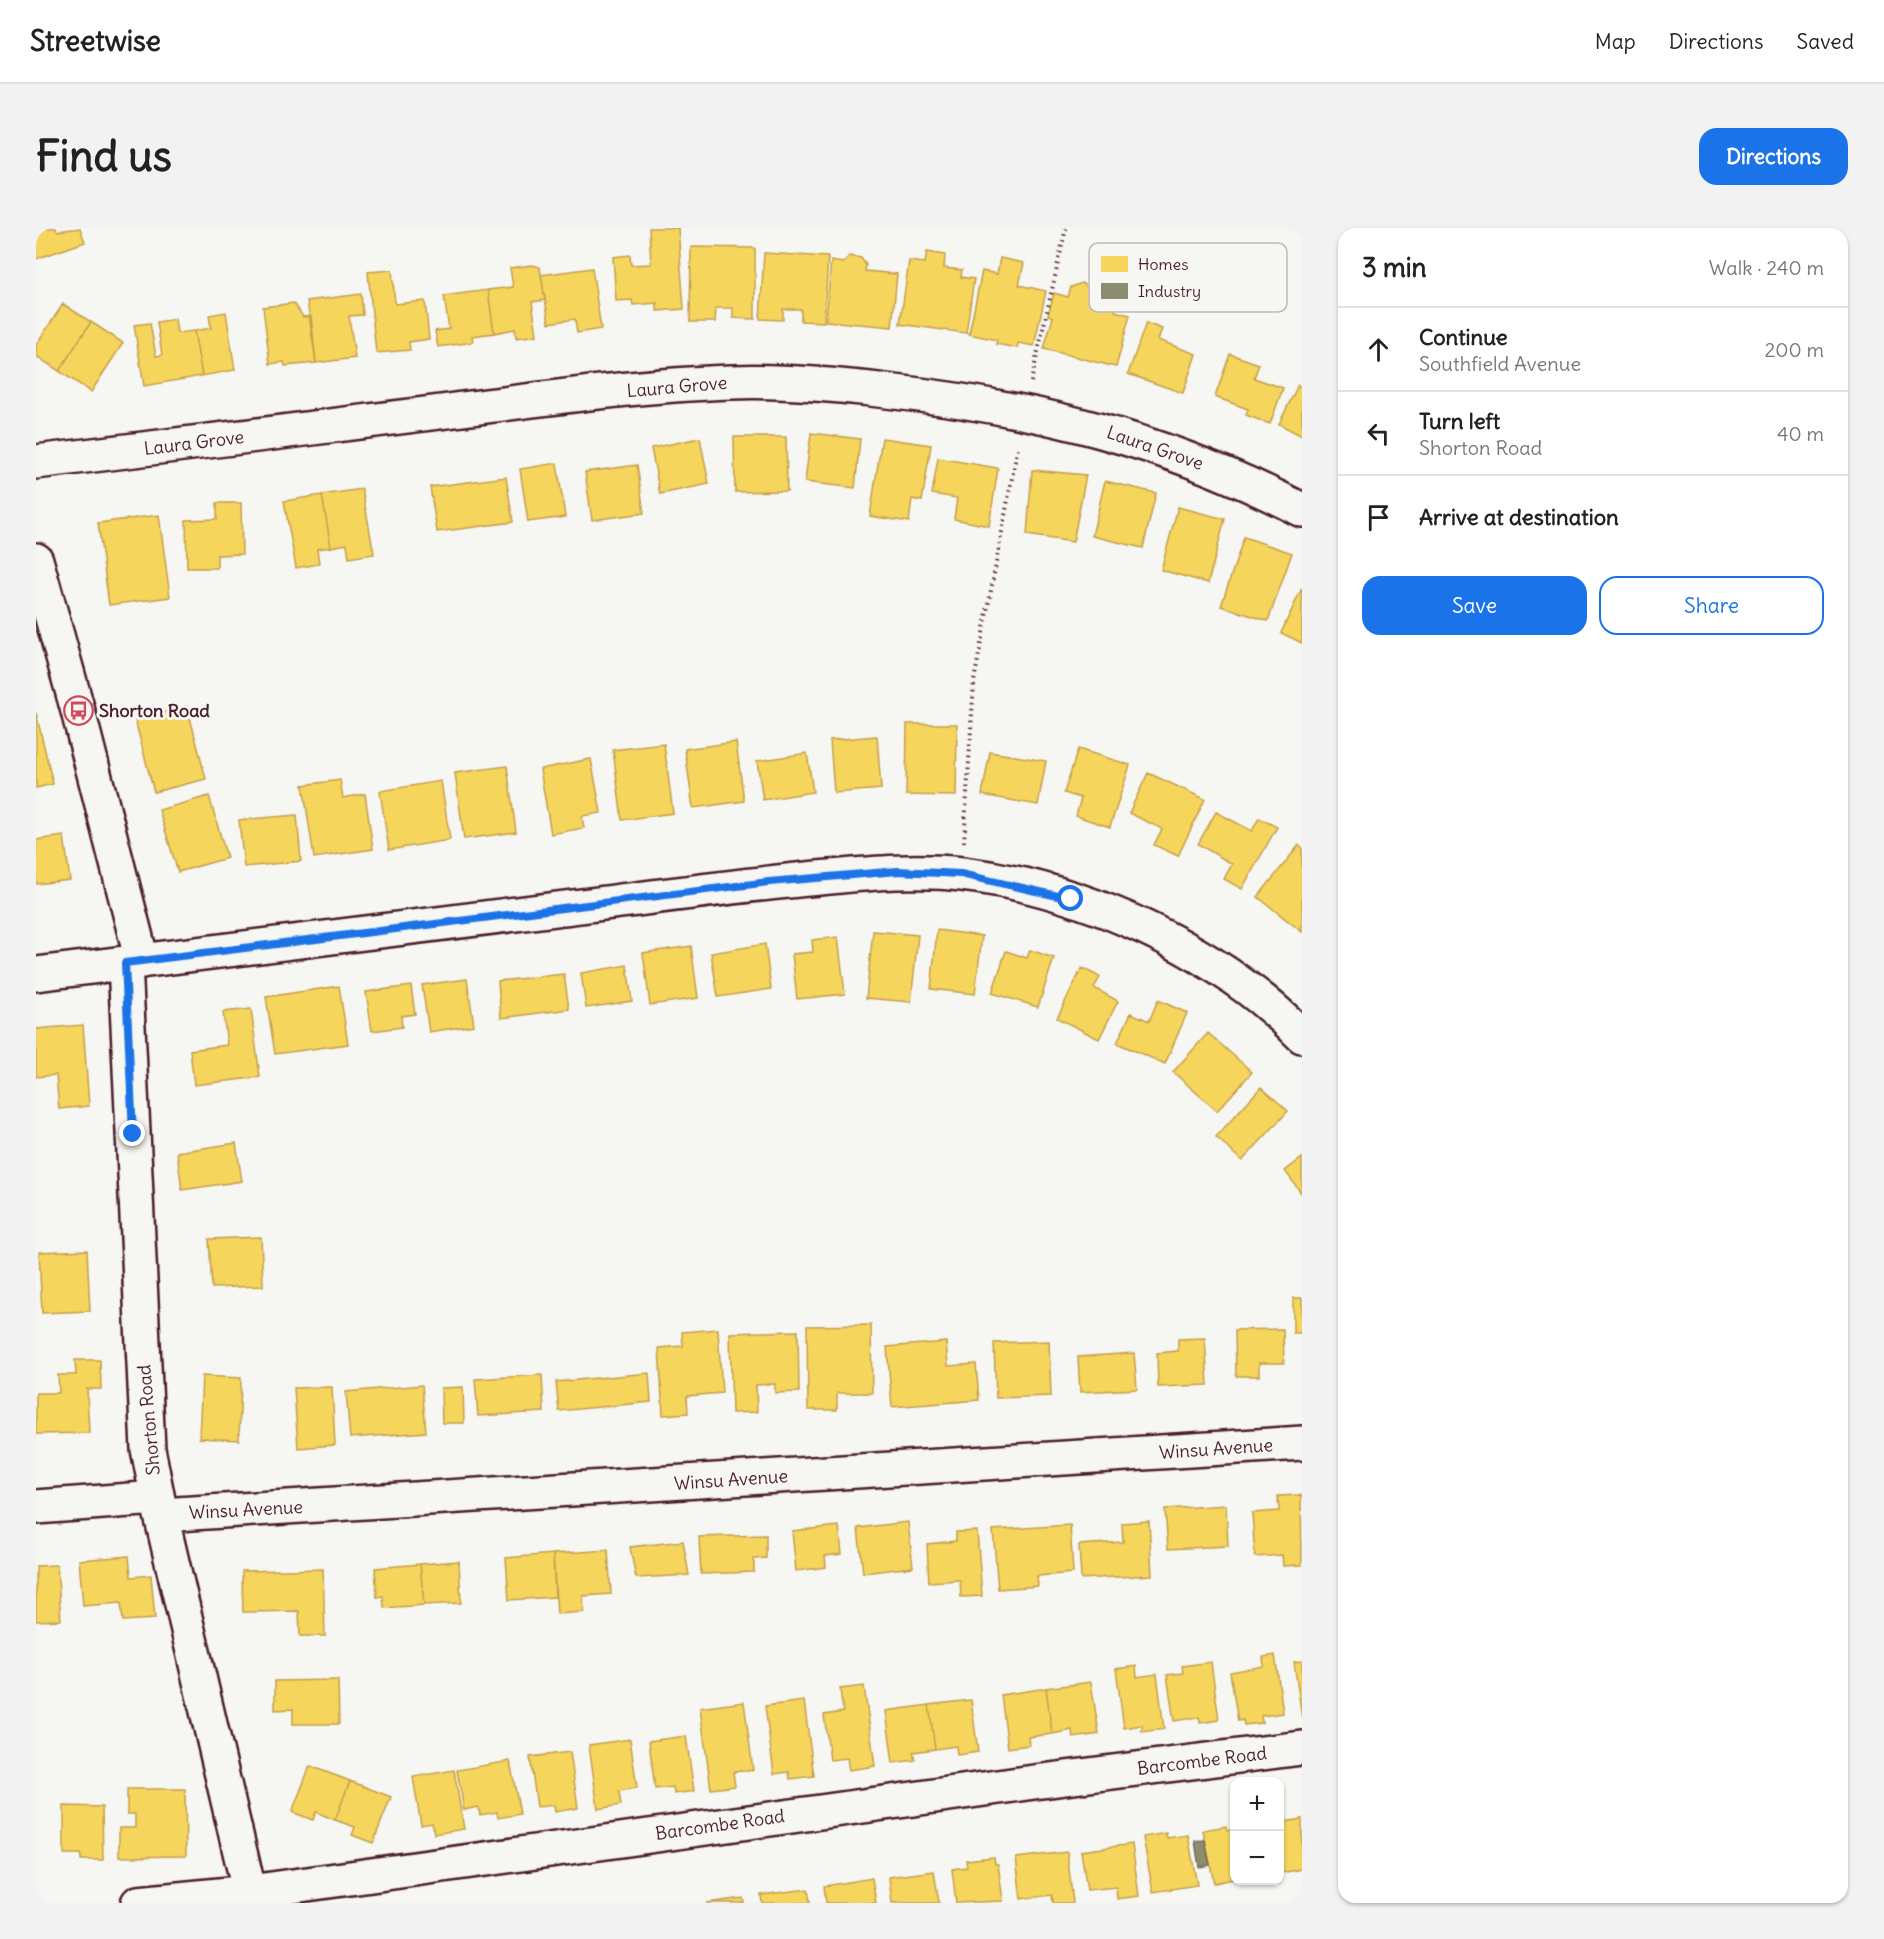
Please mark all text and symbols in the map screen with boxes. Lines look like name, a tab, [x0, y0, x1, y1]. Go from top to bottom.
text: Streetwise	[30, 23, 161, 59]
text: Map	[1595, 28, 1636, 55]
text: Directions	[1669, 28, 1763, 55]
text: Saved	[1796, 28, 1854, 55]
button: Directions	[1699, 128, 1848, 185]
text: Find us	[36, 130, 172, 182]
legend	[1089, 243, 1287, 312]
text: 3 min	[1362, 251, 1427, 284]
text: Homes	[1138, 254, 1188, 274]
text: Walk · 240 m	[1709, 255, 1824, 280]
text: Industry	[1138, 281, 1201, 301]
text: Continue	[1419, 323, 1508, 351]
icon: ahead	[1362, 333, 1395, 366]
text: 200 m	[1764, 337, 1824, 362]
text: Southfield Avenue	[1419, 351, 1581, 376]
street label: Laura Grove	[626, 371, 728, 402]
text: Turn left	[1419, 407, 1500, 435]
icon: left	[1362, 417, 1395, 450]
street label: Laura Grove	[1104, 420, 1207, 475]
text: 40 m	[1777, 421, 1824, 446]
street label: Laura Grove	[143, 425, 245, 460]
text: Shorton Road	[1419, 435, 1542, 460]
icon: arrive	[1362, 501, 1395, 534]
text: Arrive at destination	[1419, 503, 1619, 531]
button: Save	[1362, 576, 1587, 635]
button: Share	[1599, 576, 1824, 635]
bus stop icon: Shorton Road	[62, 695, 94, 727]
place label: Shorton Road	[99, 699, 210, 722]
route start	[1057, 885, 1083, 911]
route end	[119, 1120, 145, 1146]
street label: Shorton Road	[132, 1363, 165, 1476]
street label: Winsu Avenue	[1158, 1433, 1274, 1464]
street label: Winsu Avenue	[673, 1464, 789, 1495]
street label: Winsu Avenue	[188, 1495, 304, 1524]
street label: Barcombe Road	[1136, 1741, 1268, 1780]
map controls	[1230, 1777, 1284, 1885]
button: +	[1230, 1777, 1284, 1831]
street label: Barcombe Road	[654, 1804, 786, 1845]
button: −	[1230, 1831, 1284, 1885]

